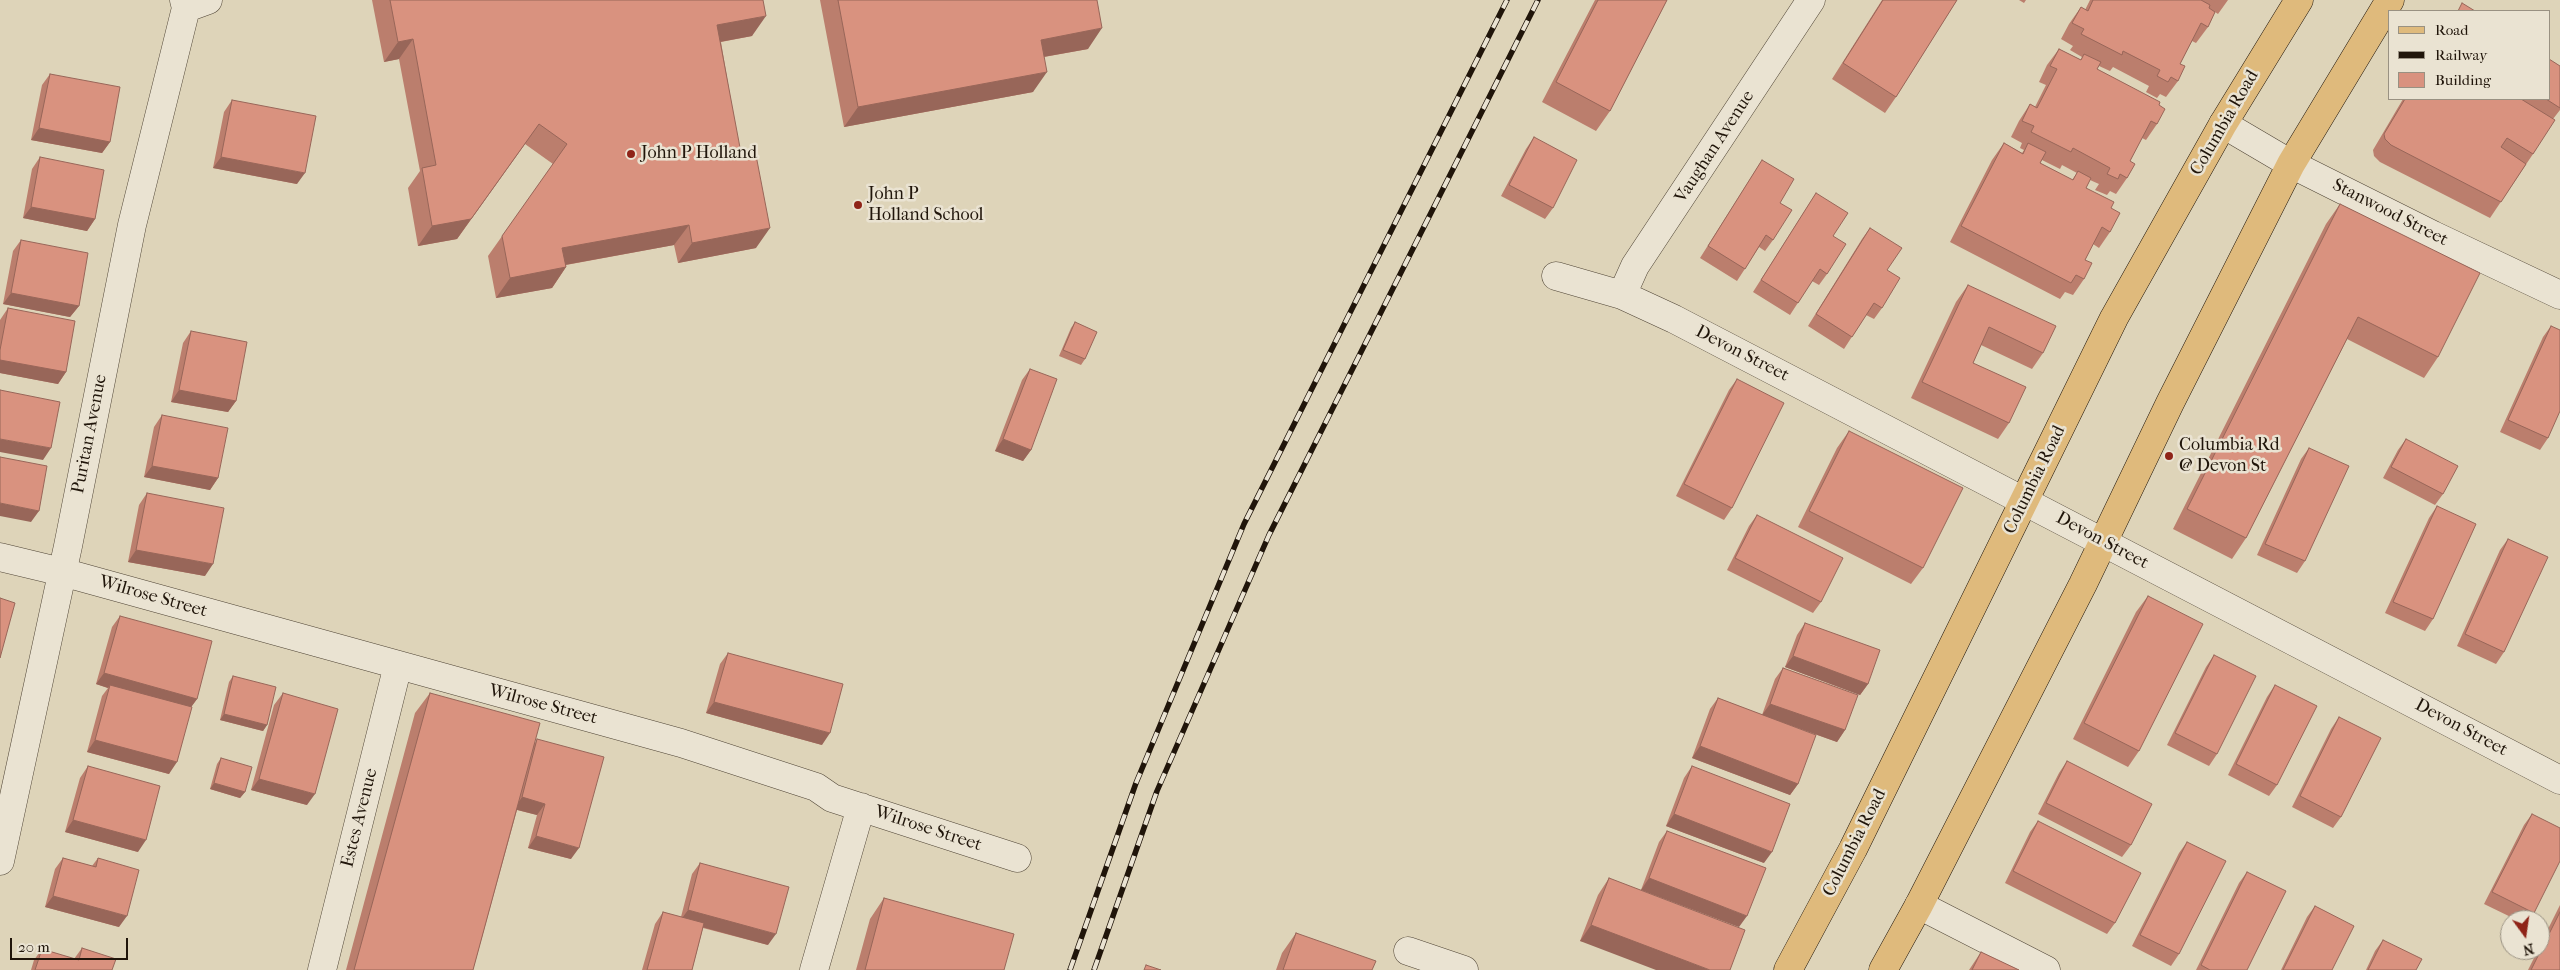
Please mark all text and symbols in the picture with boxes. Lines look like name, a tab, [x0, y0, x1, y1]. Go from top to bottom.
legend	[2388, 10, 2550, 100]
text: Road	[2435, 21, 2468, 39]
text: Railway	[2435, 46, 2487, 64]
street label: Columbia Road	[2186, 67, 2264, 179]
text: Building	[2435, 71, 2491, 89]
street label: Vaughan Avenue	[1671, 87, 1759, 207]
place label: John P Holland	[641, 143, 757, 165]
marker: John P Holland	[625, 148, 637, 160]
street label: Stanwood Street	[2329, 175, 2451, 251]
place label: John P Holland School	[868, 184, 984, 226]
marker: John P Holland School	[852, 199, 864, 211]
street label: Devon Street	[1692, 321, 1792, 387]
street label: Puritan Avenue	[68, 373, 112, 495]
street label: Columbia Road	[1999, 422, 2071, 538]
place label: Columbia Rd @ Devon St	[2179, 435, 2280, 478]
marker: Columbia Rd @ Devon St	[2163, 450, 2175, 462]
street label: Devon Street	[2052, 508, 2152, 574]
street label: Wilrose Street	[96, 571, 210, 623]
street label: Wilrose Street	[486, 680, 600, 730]
street label: Devon Street	[2411, 695, 2511, 761]
street label: Estes Avenue	[337, 766, 383, 870]
street label: Columbia Road	[1819, 786, 1891, 900]
street label: Wilrose Street	[872, 802, 984, 856]
north arrow	[2500, 910, 2550, 960]
scale bar	[12, 928, 130, 960]
text: 20 m	[18, 938, 50, 956]
text: N	[2521, 940, 2536, 959]

